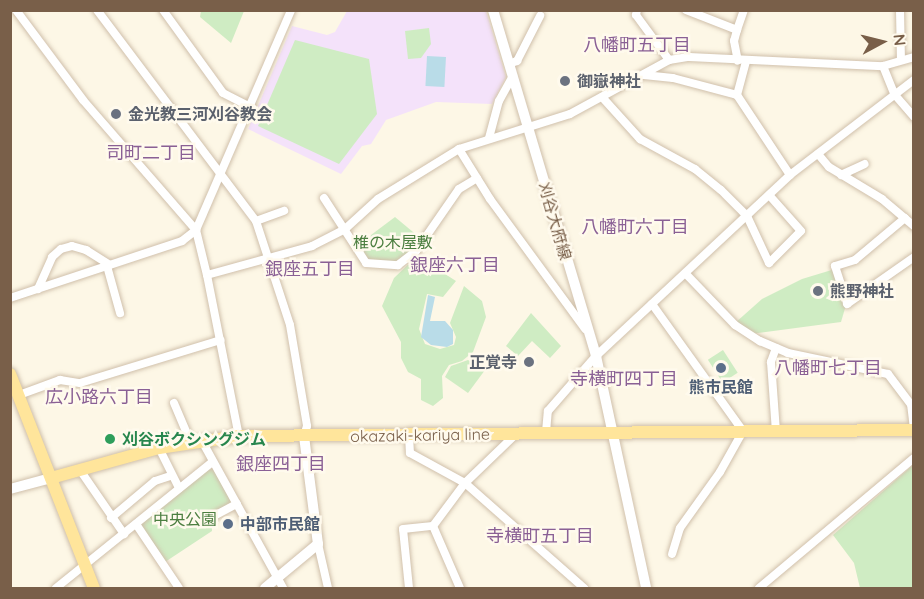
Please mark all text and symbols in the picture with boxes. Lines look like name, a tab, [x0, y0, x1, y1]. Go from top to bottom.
north arrow	[852, 12, 912, 72]
text: N	[889, 33, 911, 47]
district label: 八幡町五丁目	[583, 34, 691, 56]
place label: 御嶽神社	[577, 71, 641, 91]
marker: 御嶽神社	[558, 74, 572, 88]
place label: 金光教三河刈谷教会	[128, 104, 272, 124]
marker: 金光教三河刈谷教会	[109, 107, 123, 121]
district label: 司町二丁目	[106, 142, 196, 164]
street label: 刈谷大府線	[535, 180, 575, 262]
district label: 八幡町六丁目	[581, 216, 689, 238]
park label: 椎の木屋敷	[353, 232, 433, 252]
district label: 銀座六丁目	[410, 254, 500, 276]
district label: 銀座五丁目	[265, 258, 355, 280]
place label: 熊野神社	[830, 281, 894, 301]
marker: 熊野神社	[811, 284, 825, 298]
place label: 正覚寺	[469, 352, 517, 372]
marker: 正覚寺	[522, 355, 536, 369]
district label: 八幡町七丁目	[774, 357, 882, 379]
marker: 熊市民館	[714, 361, 728, 375]
district label: 寺横町四丁目	[570, 368, 678, 390]
place label: 熊市民館	[689, 377, 753, 397]
district label: 広小路六丁目	[45, 386, 153, 408]
street label: okazaki-kariya line	[350, 424, 490, 446]
place label: 刈谷ボクシングジム	[122, 429, 266, 449]
marker: 刈谷ボクシングジム	[103, 432, 117, 446]
district label: 銀座四丁目	[236, 453, 326, 475]
park label: 中央公園	[153, 509, 217, 529]
place label: 中部市民館	[240, 514, 320, 534]
marker: 中部市民館	[221, 517, 235, 531]
district label: 寺横町五丁目	[486, 525, 594, 547]

